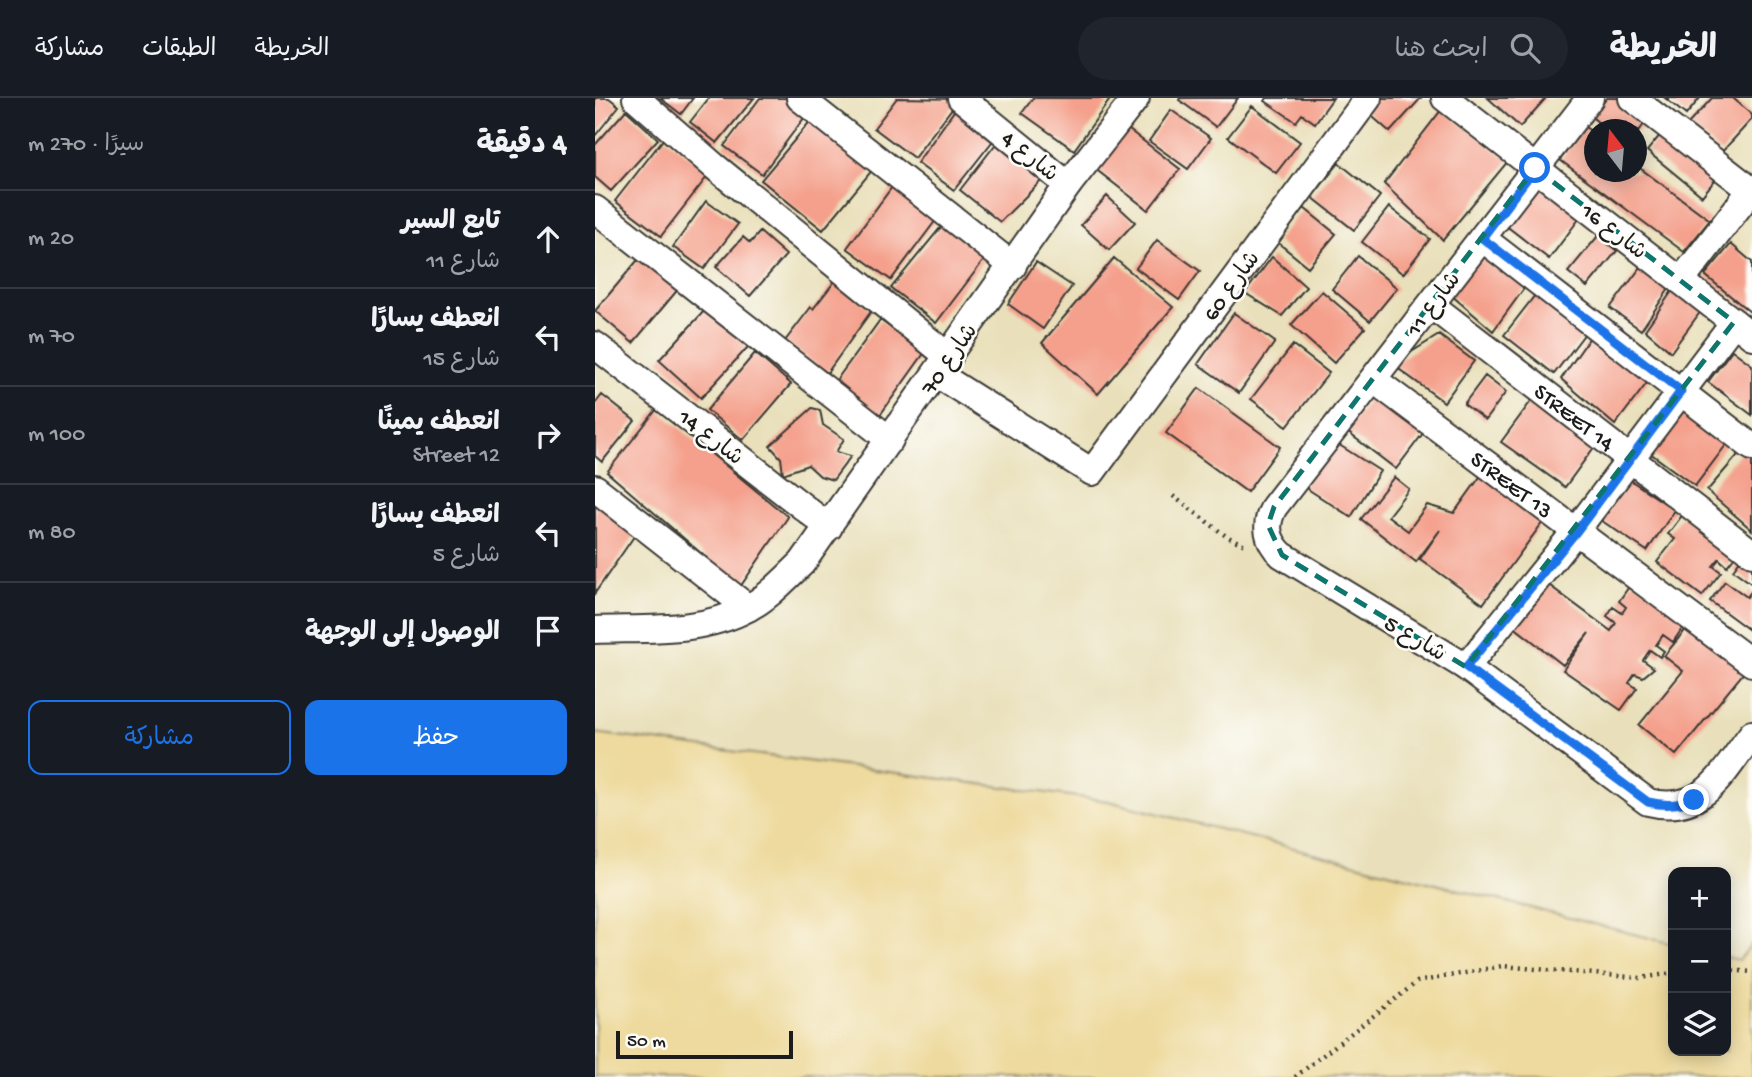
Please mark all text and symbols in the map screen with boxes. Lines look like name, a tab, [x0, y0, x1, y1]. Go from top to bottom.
search box	[1078, 17, 1568, 80]
icon: search	[1506, 29, 1544, 67]
text: الخريطة	[1610, 32, 1717, 70]
text: مشاركة	[35, 36, 104, 65]
text: الطبقات	[142, 36, 217, 65]
text: الخريطة	[255, 36, 329, 65]
text: ابحث هنا	[1395, 36, 1488, 67]
north arrow	[1584, 119, 1647, 182]
street label: شارع 4	[995, 126, 1063, 189]
text: 4 دقيقة	[476, 129, 567, 164]
text: سيرًا · 270 m	[28, 132, 144, 159]
route start	[1519, 152, 1550, 183]
street label: شارع 16	[1574, 198, 1651, 267]
text: تابع السير	[401, 208, 500, 239]
icon: ahead	[529, 220, 567, 258]
text: 20 m	[28, 226, 74, 253]
street label: شارع 60	[1198, 247, 1267, 327]
text: شارع 11	[426, 249, 500, 276]
street label: شارع 11	[1401, 268, 1468, 344]
text: انعطف يسارًا	[371, 306, 500, 337]
icon: left	[529, 318, 567, 356]
street label: شارع 70	[916, 319, 985, 401]
text: 70 m	[28, 324, 75, 351]
text: شارع 15	[423, 347, 500, 374]
street label: STREET 14	[1527, 379, 1619, 459]
street label: شارع 14	[671, 404, 748, 473]
text: انعطف يمينًا	[378, 409, 500, 440]
icon: right	[529, 416, 567, 454]
text: 100 m	[28, 422, 85, 449]
text: Street 12	[413, 443, 500, 470]
street label: STREET 13	[1464, 447, 1557, 526]
text: انعطف يسارًا	[371, 502, 500, 533]
icon: left	[529, 514, 567, 552]
text: 80 m	[28, 520, 75, 547]
text: شارع 5	[433, 543, 500, 570]
street label: شارع 5	[1378, 611, 1450, 669]
icon: arrive	[529, 612, 567, 650]
text: الوصول إلى الوجهة	[305, 619, 500, 650]
button: مشاركة	[28, 700, 291, 775]
button: حفظ	[305, 700, 567, 775]
route end	[1678, 784, 1709, 815]
map controls	[1668, 867, 1731, 1056]
button: +	[1668, 867, 1731, 930]
button: −	[1668, 930, 1731, 993]
button: layers	[1668, 993, 1731, 1056]
scale bar	[616, 1028, 793, 1060]
text: 50 m	[627, 1031, 666, 1054]

